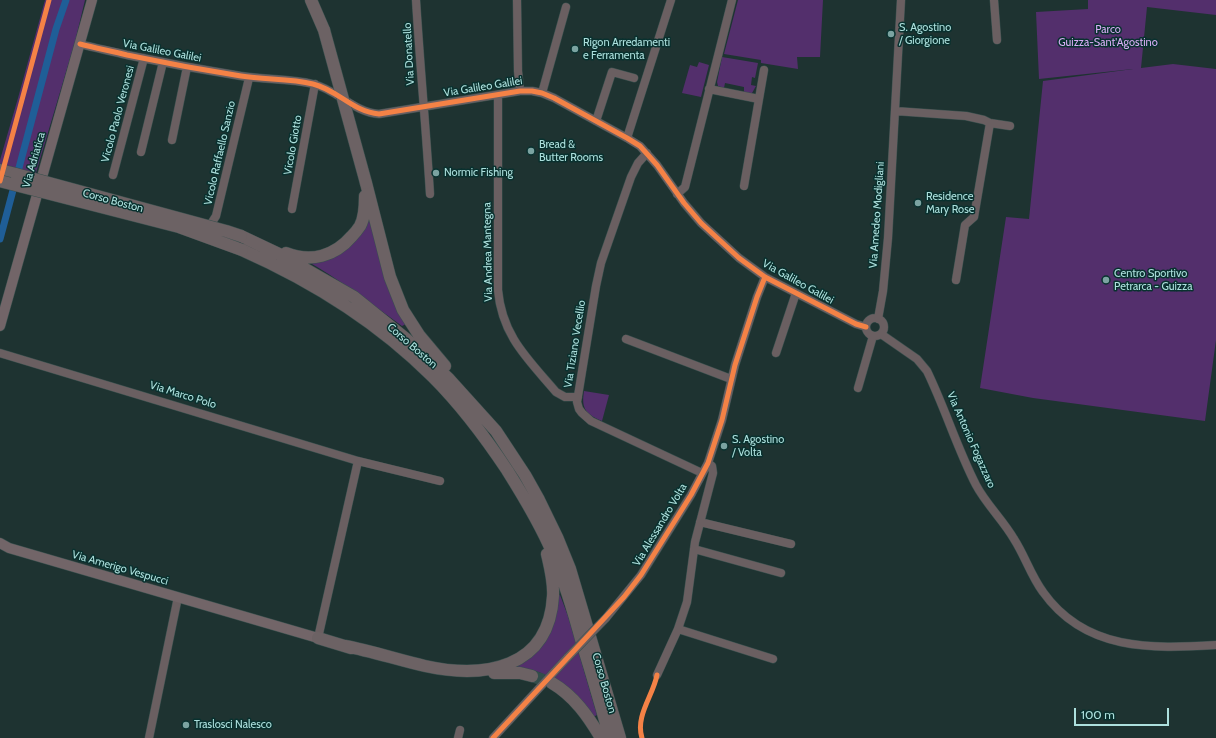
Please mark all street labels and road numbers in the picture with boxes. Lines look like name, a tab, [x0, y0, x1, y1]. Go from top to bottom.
street label: Via Donatello	[401, 22, 417, 86]
street label: Via Galileo Galilei	[122, 37, 202, 65]
street label: Vicolo Paolo Veronesi	[99, 64, 137, 164]
street label: Via Galileo Galilei	[443, 74, 523, 100]
street label: Vicolo Raffaello Sanzio	[202, 100, 238, 206]
street label: Vicolo Giotto	[281, 114, 305, 176]
street label: Via Adriatica	[20, 131, 48, 189]
street label: Via Amedeo Modigliani	[867, 161, 887, 269]
street label: Corso Boston	[81, 187, 145, 215]
street label: Via Andrea Mantegna	[481, 202, 495, 302]
street label: Via Galileo Galilei	[760, 257, 836, 307]
street label: Via Tiziano Vecellio	[562, 299, 588, 389]
street label: Corso Boston	[384, 321, 440, 371]
street label: Via Marco Polo	[148, 379, 218, 411]
street label: Via Antonio Fogazzaro	[944, 390, 998, 490]
street label: Via Alessandro Volta	[630, 481, 690, 569]
street label: Via Amerigo Vespucci	[70, 548, 170, 588]
street label: Corso Boston	[589, 651, 619, 715]

